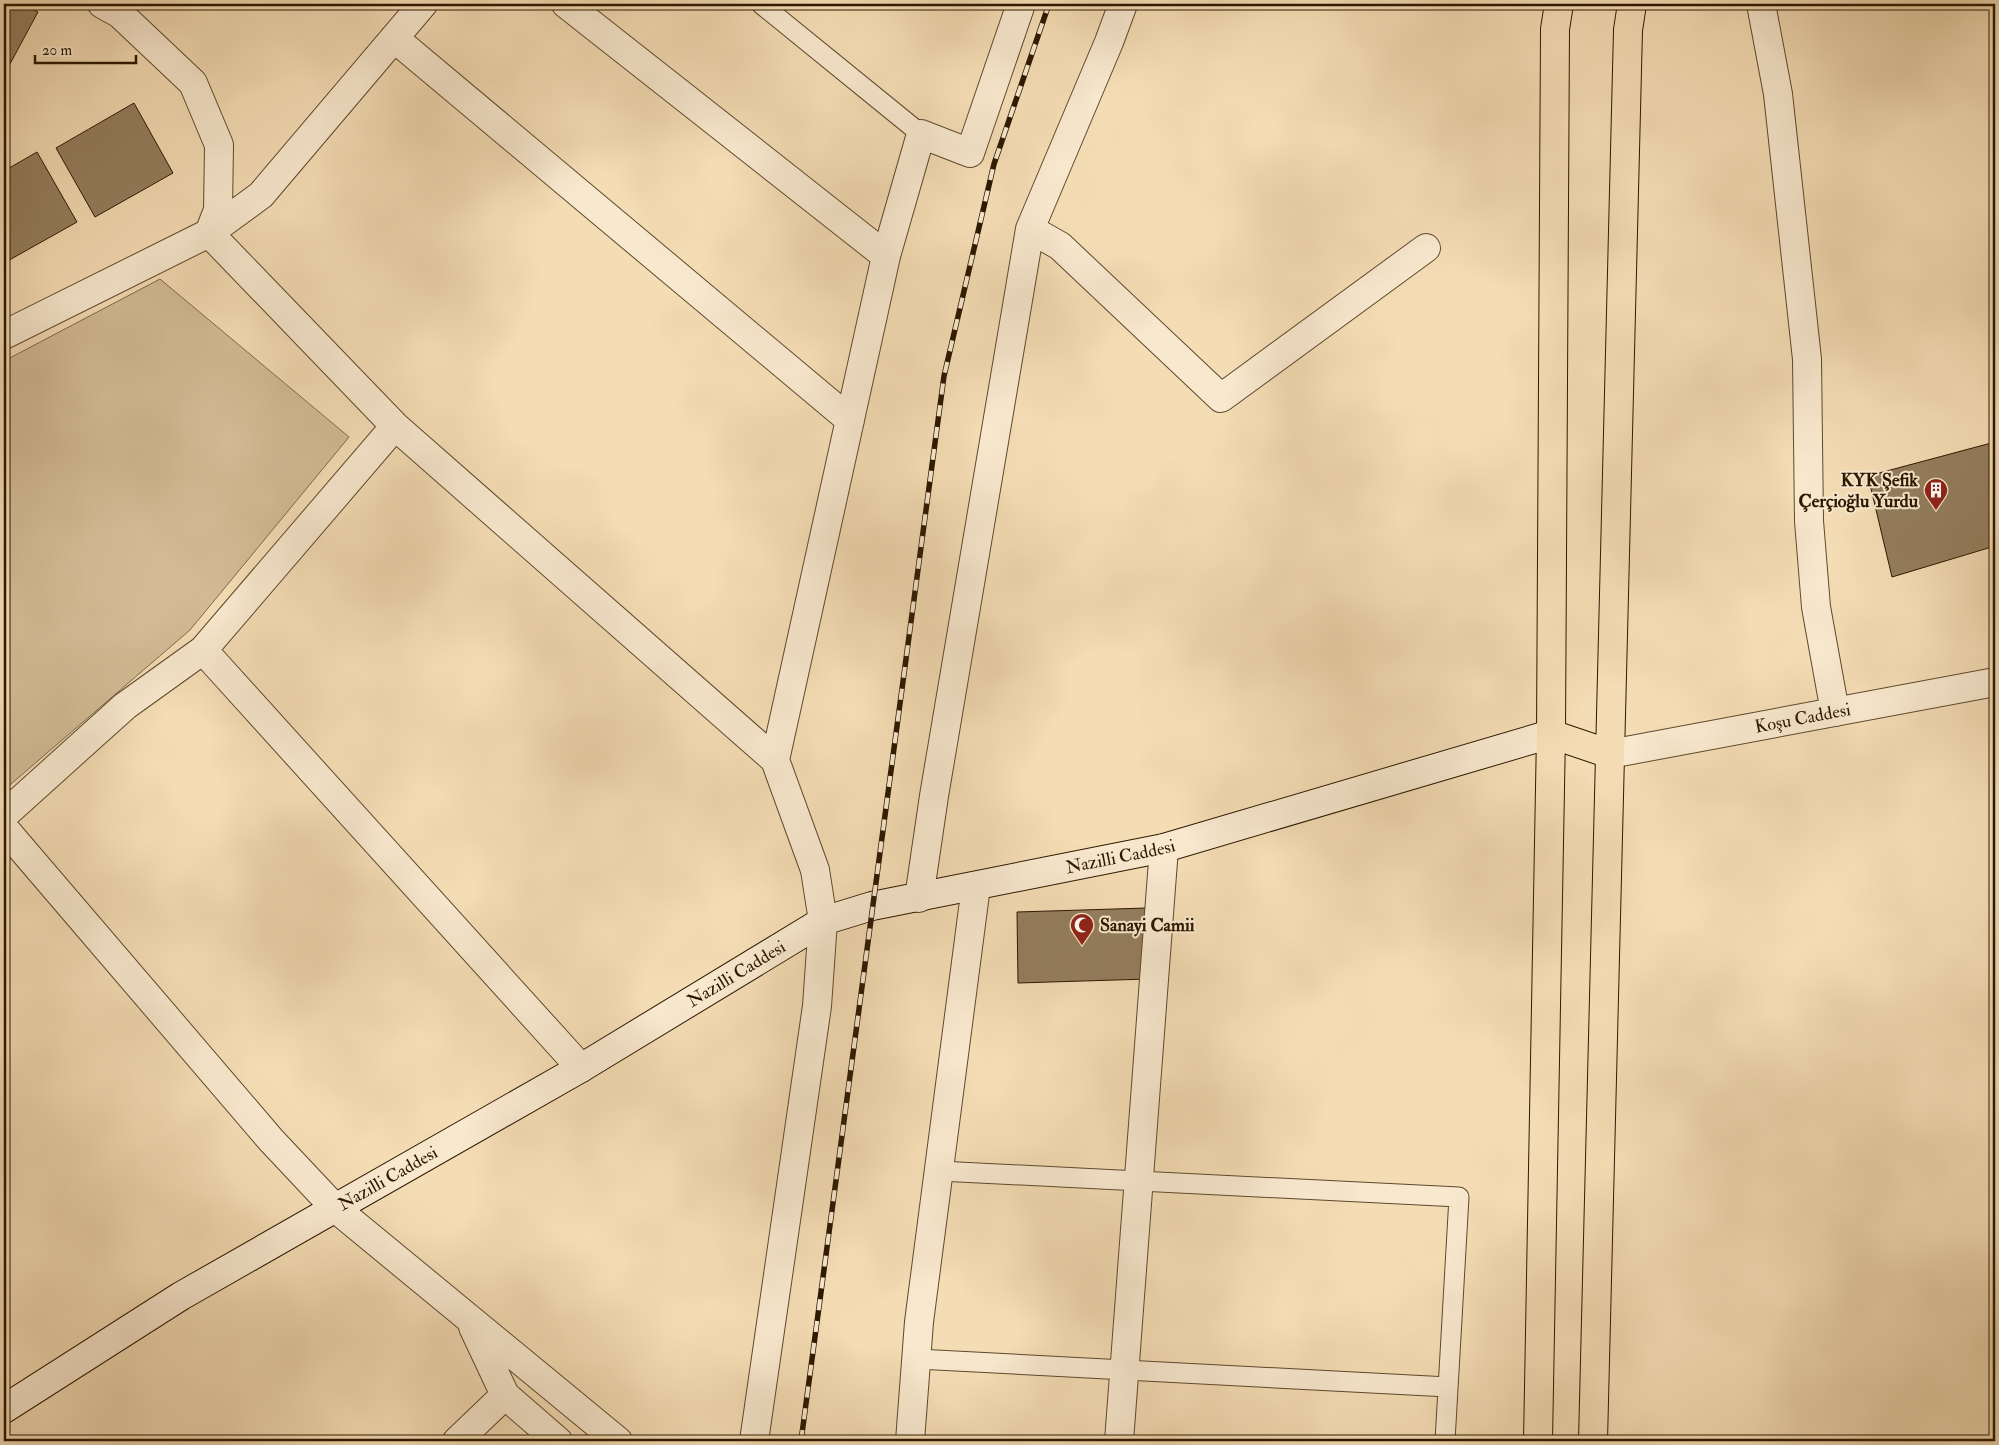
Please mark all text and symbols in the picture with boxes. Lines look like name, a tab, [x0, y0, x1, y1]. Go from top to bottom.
scale bar	[35, 32, 136, 64]
text: 20 m	[42, 41, 72, 60]
place label: KYK Şefik Çerçioğlu Yurdu	[1799, 469, 1919, 513]
building icon: KYK Şefik Çerçioğlu Yurdu	[1923, 477, 1949, 511]
street label: Koşu Caddesi	[1753, 698, 1853, 739]
street label: Nazilli Caddesi	[1064, 834, 1178, 879]
mosque icon: Sanayi Camii	[1069, 912, 1095, 946]
place label: Sanayi Camii	[1100, 914, 1195, 937]
street label: Nazilli Caddesi	[683, 935, 790, 1013]
street label: Nazilli Caddesi	[334, 1141, 442, 1216]

